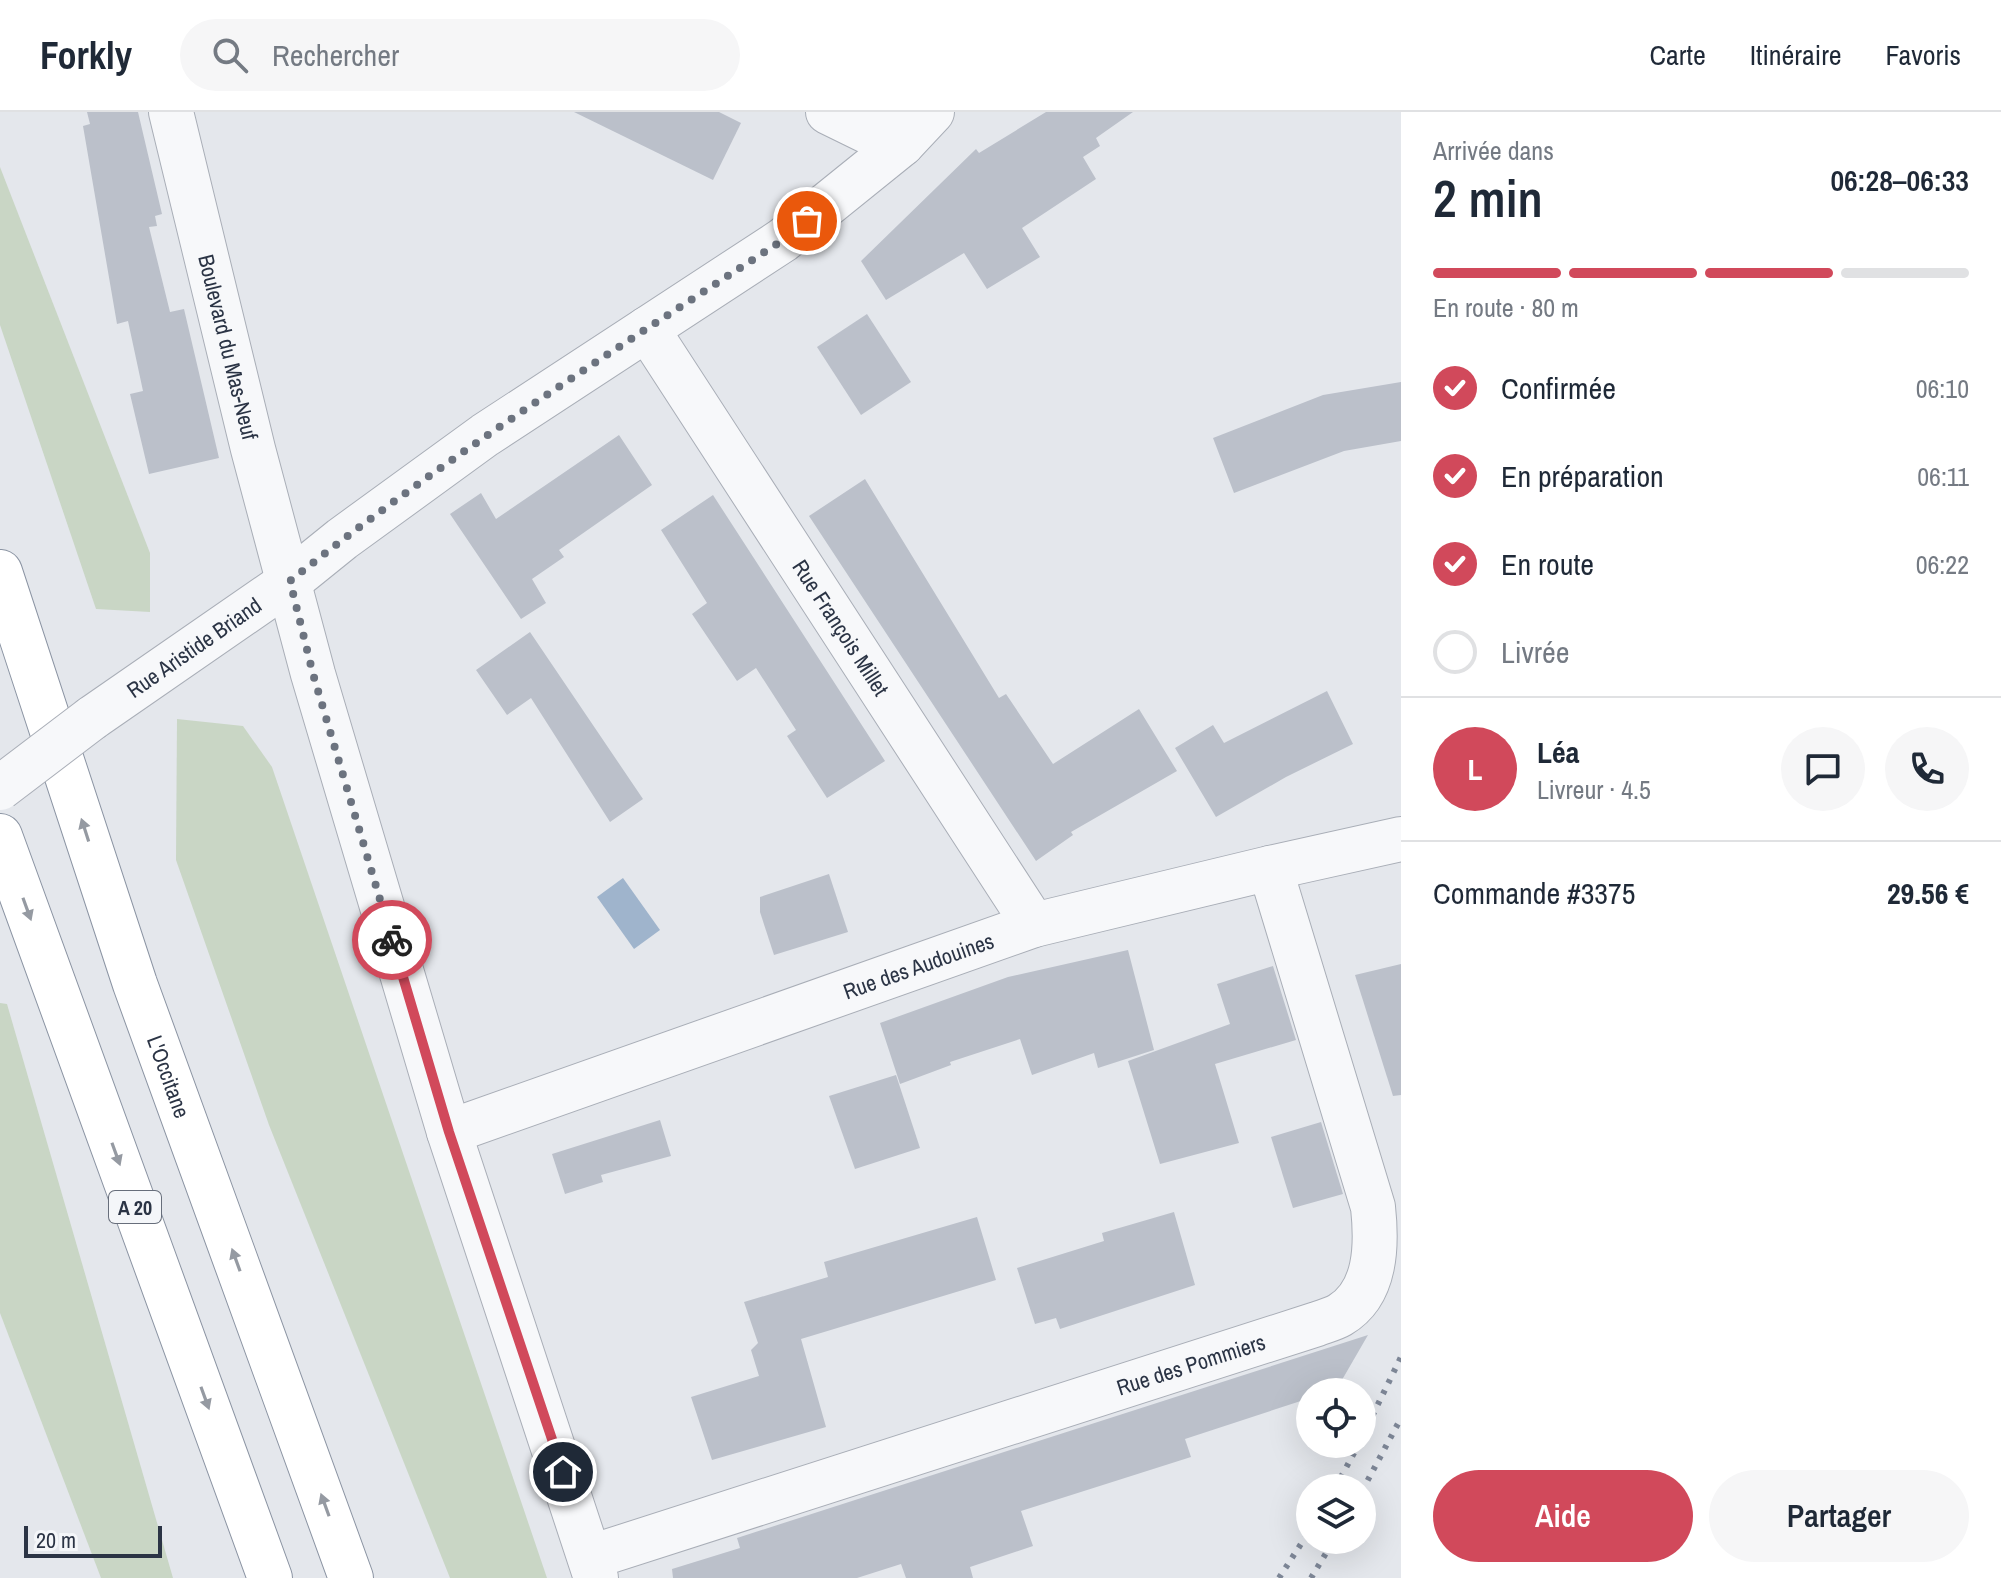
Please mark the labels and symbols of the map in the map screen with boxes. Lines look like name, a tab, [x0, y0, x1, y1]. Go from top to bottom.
pin	[773, 187, 841, 255]
street label: Boulevard du Mas-Neuf	[191, 251, 265, 444]
street label: Rue François Millet	[786, 554, 896, 701]
street label: Rue Aristide Briand	[121, 590, 267, 705]
one-way arrow	[78, 817, 90, 841]
one-way arrow	[21, 898, 33, 922]
courier	[352, 900, 432, 980]
street label: Rue des Audouines	[839, 925, 998, 1006]
street label: L'Occitane	[140, 1031, 197, 1122]
one-way arrow	[110, 1142, 122, 1166]
road number: A 20	[109, 1191, 161, 1223]
one-way arrow	[229, 1248, 242, 1272]
street label: Rue des Pommiers	[1113, 1327, 1269, 1402]
one-way arrow	[199, 1386, 211, 1410]
pin	[529, 1438, 597, 1506]
one-way arrow	[318, 1492, 331, 1516]
scale bar	[24, 1522, 162, 1558]

